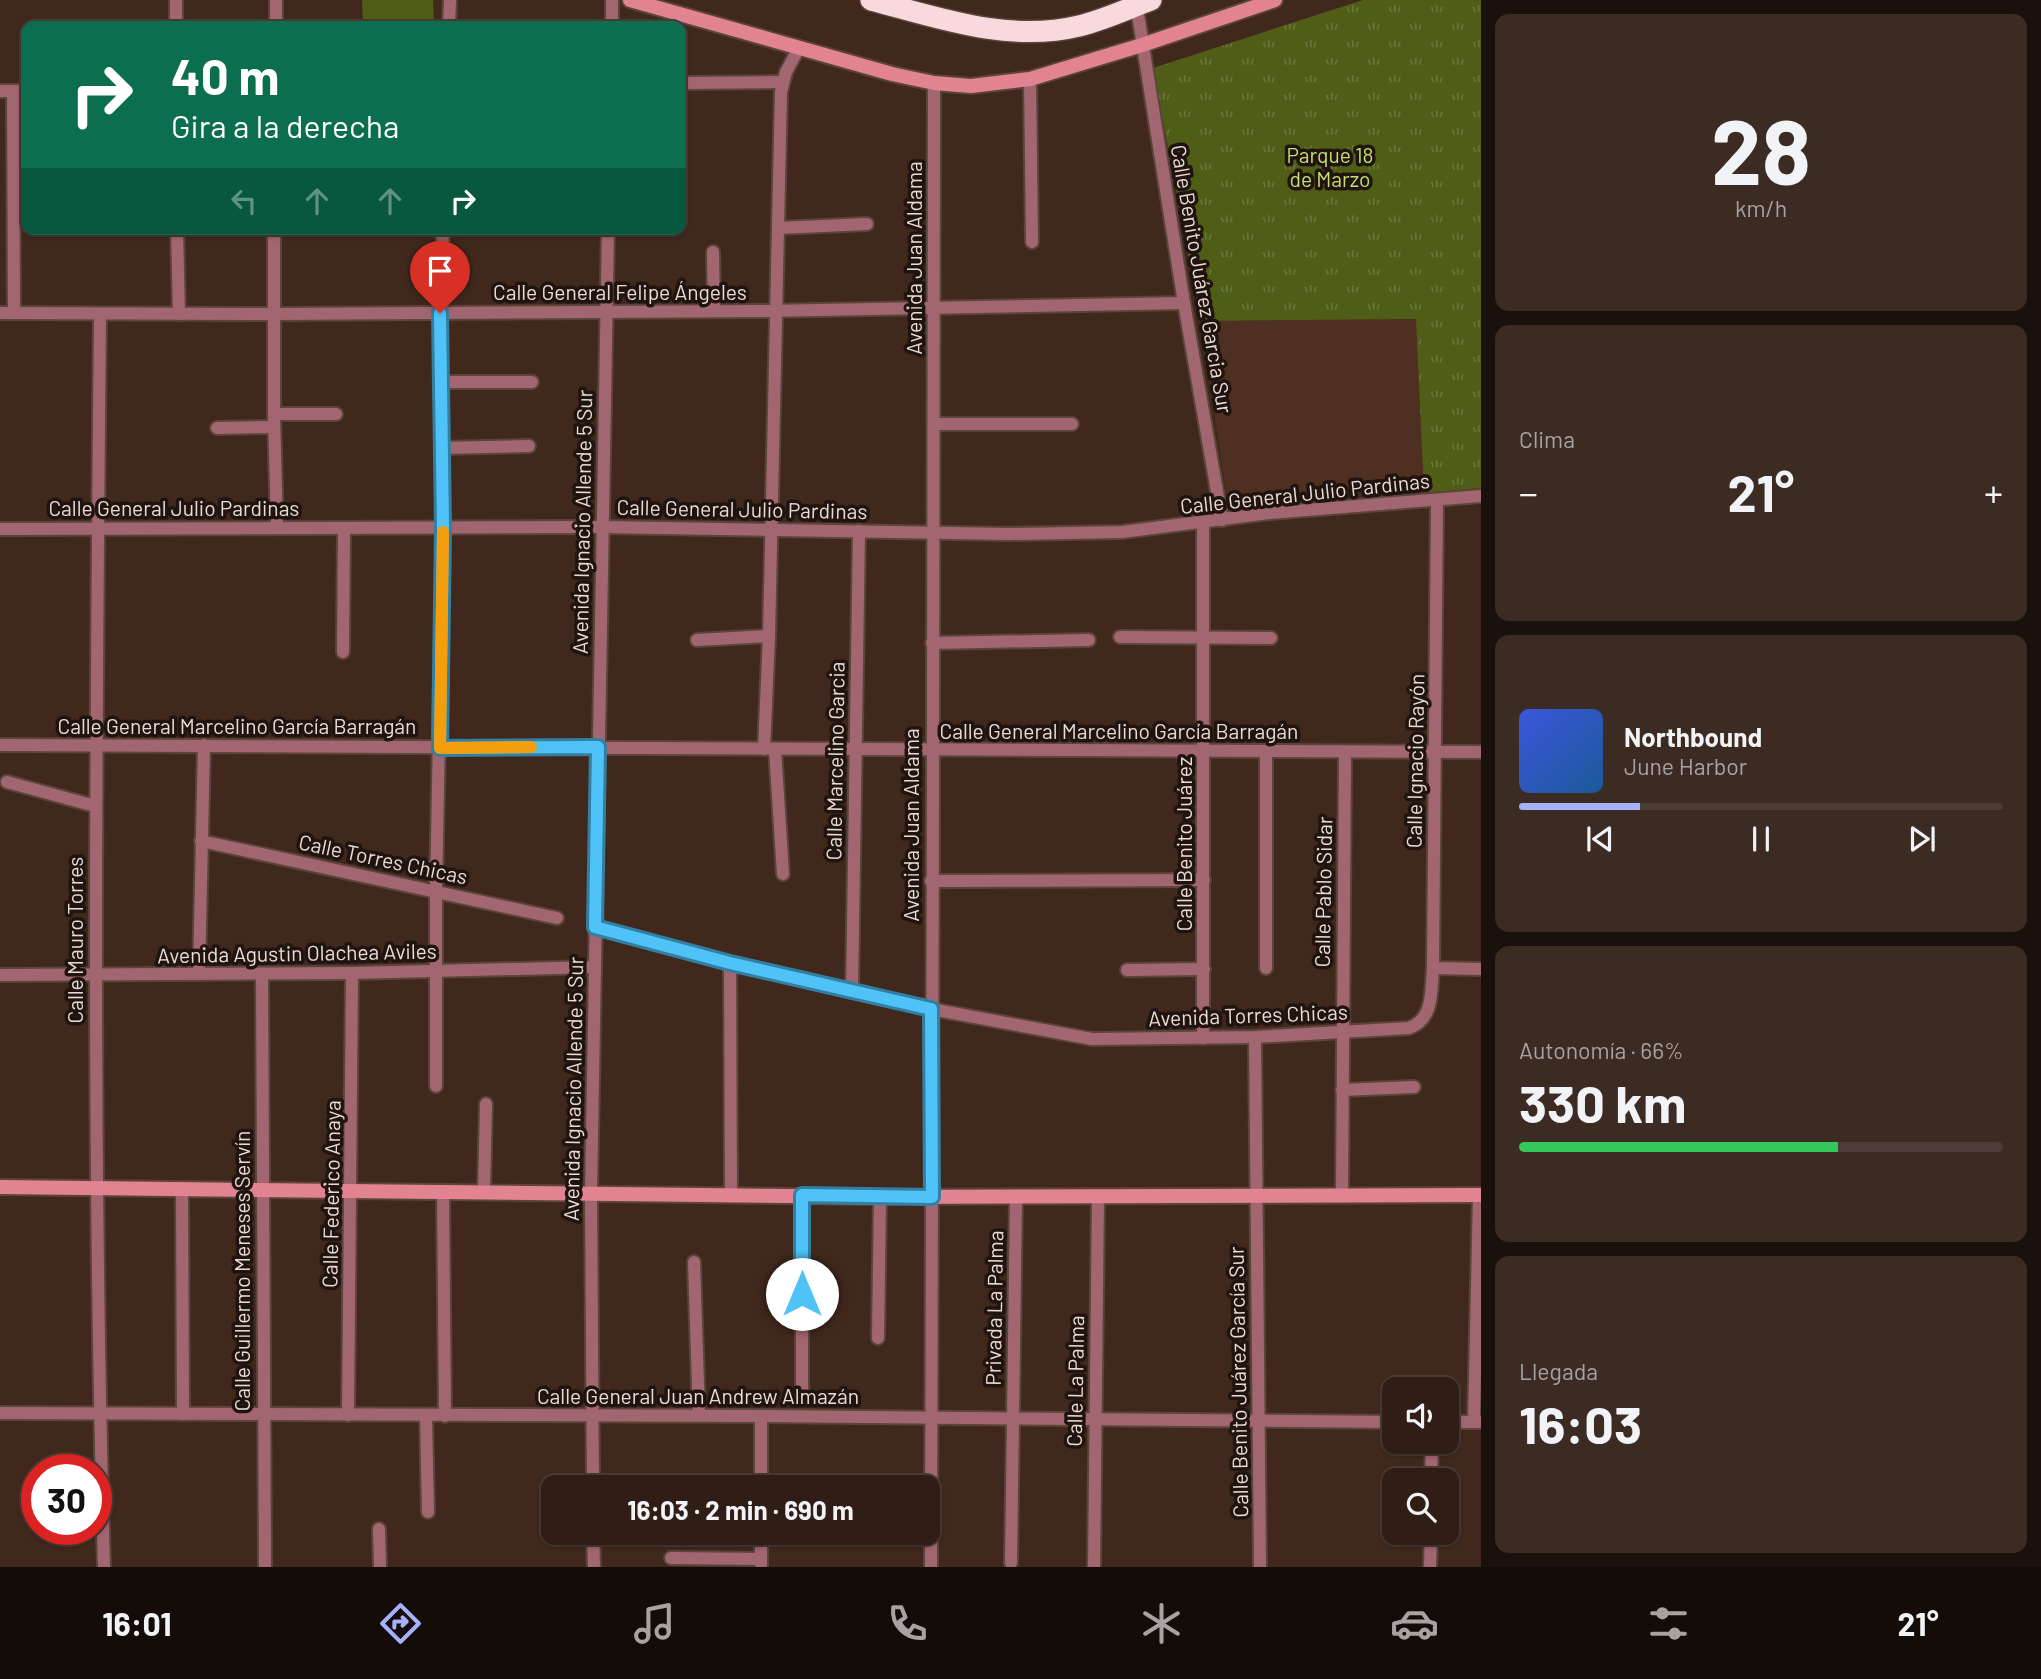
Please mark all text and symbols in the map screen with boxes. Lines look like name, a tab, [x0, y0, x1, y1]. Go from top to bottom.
text: 40 m	[171, 46, 279, 105]
icon: right	[56, 49, 147, 140]
text: 28	[1711, 94, 1811, 203]
text: Gira a la derecha	[171, 106, 399, 144]
park label: Parque 18 de Marzo	[1286, 142, 1374, 191]
street label: Calle Benito Juárez Garcia Sur	[1167, 143, 1238, 415]
street label: Avenida Juan Aldama	[901, 161, 926, 355]
icon: left	[225, 182, 263, 220]
icon: ahead	[298, 182, 336, 220]
icon: ahead	[371, 182, 409, 220]
icon: right	[444, 182, 482, 220]
text: km/h	[1735, 194, 1787, 222]
pin	[410, 241, 470, 313]
icon: arrive	[421, 252, 459, 290]
street label: Calle General Felipe Ángeles	[493, 279, 747, 304]
street label: Avenida Ignacio Allende 5 Sur	[567, 389, 596, 654]
text: Clima	[1519, 425, 1575, 453]
text: 21°	[1728, 460, 1794, 522]
street label: Calle General Julio Pardinas	[1179, 467, 1431, 518]
text: −	[1519, 469, 1538, 515]
text: +	[1984, 469, 2003, 515]
street label: Calle General Julio Pardinas	[616, 494, 868, 523]
street label: Calle General Julio Pardinas	[49, 495, 299, 520]
street label: Calle Marcelino Garcia	[820, 661, 849, 861]
street label: Calle Ignacio Rayón	[1400, 674, 1429, 848]
street label: Calle General Marcelino García Barragán	[58, 713, 416, 738]
street label: Calle General Marcelino García Barragán	[940, 718, 1298, 743]
text: Northbound	[1624, 721, 1762, 752]
street label: Avenida Juan Aldama	[898, 728, 923, 922]
text: June Harbor	[1624, 752, 1747, 780]
street label: Calle Benito Juárez	[1171, 757, 1196, 931]
street label: Calle Pablo Sidar	[1309, 816, 1336, 968]
icon: previous	[1581, 820, 1619, 858]
icon: pause	[1742, 820, 1780, 858]
icon: next	[1903, 820, 1941, 858]
street label: Calle Torres Chicas	[297, 828, 470, 889]
street label: Calle Mauro Torres	[62, 857, 87, 1023]
street label: Avenida Agustin Olachea Aviles	[157, 938, 437, 967]
street label: Avenida Ignacio Allende 5 Sur	[558, 956, 587, 1221]
street label: Avenida Torres Chicas	[1148, 999, 1348, 1030]
text: Autonomía · 66%	[1519, 1036, 1684, 1064]
text: 330 km	[1519, 1071, 1686, 1133]
street label: Calle Federico Anaya	[316, 1100, 345, 1288]
street label: Calle Guillermo Meneses Servín	[229, 1131, 254, 1411]
street label: Privada La Palma	[980, 1230, 1007, 1386]
street label: Calle Benito Juárez García Sur	[1223, 1246, 1252, 1518]
position arrow	[765, 1257, 839, 1331]
street label: Calle La Palma	[1061, 1315, 1088, 1447]
text: Llegada	[1519, 1357, 1598, 1385]
map controls	[1382, 1377, 1459, 1545]
button: sound	[1382, 1377, 1459, 1454]
street label: Calle General Juan Andrew Almazán	[537, 1383, 859, 1408]
text: 16:03	[1519, 1392, 1642, 1454]
speed limit sign: 30	[21, 1454, 112, 1545]
button: search	[1382, 1468, 1459, 1545]
text: 16:03 · 2 min · 690 m	[627, 1494, 854, 1525]
icon: directions	[376, 1599, 425, 1648]
icon: music	[630, 1599, 679, 1648]
icon: phone	[883, 1599, 932, 1648]
icon: climate	[1137, 1599, 1186, 1648]
icon: car	[1390, 1599, 1439, 1648]
icon: filters	[1644, 1599, 1693, 1648]
text: 16:01	[102, 1604, 172, 1642]
text: 21°	[1898, 1604, 1939, 1642]

